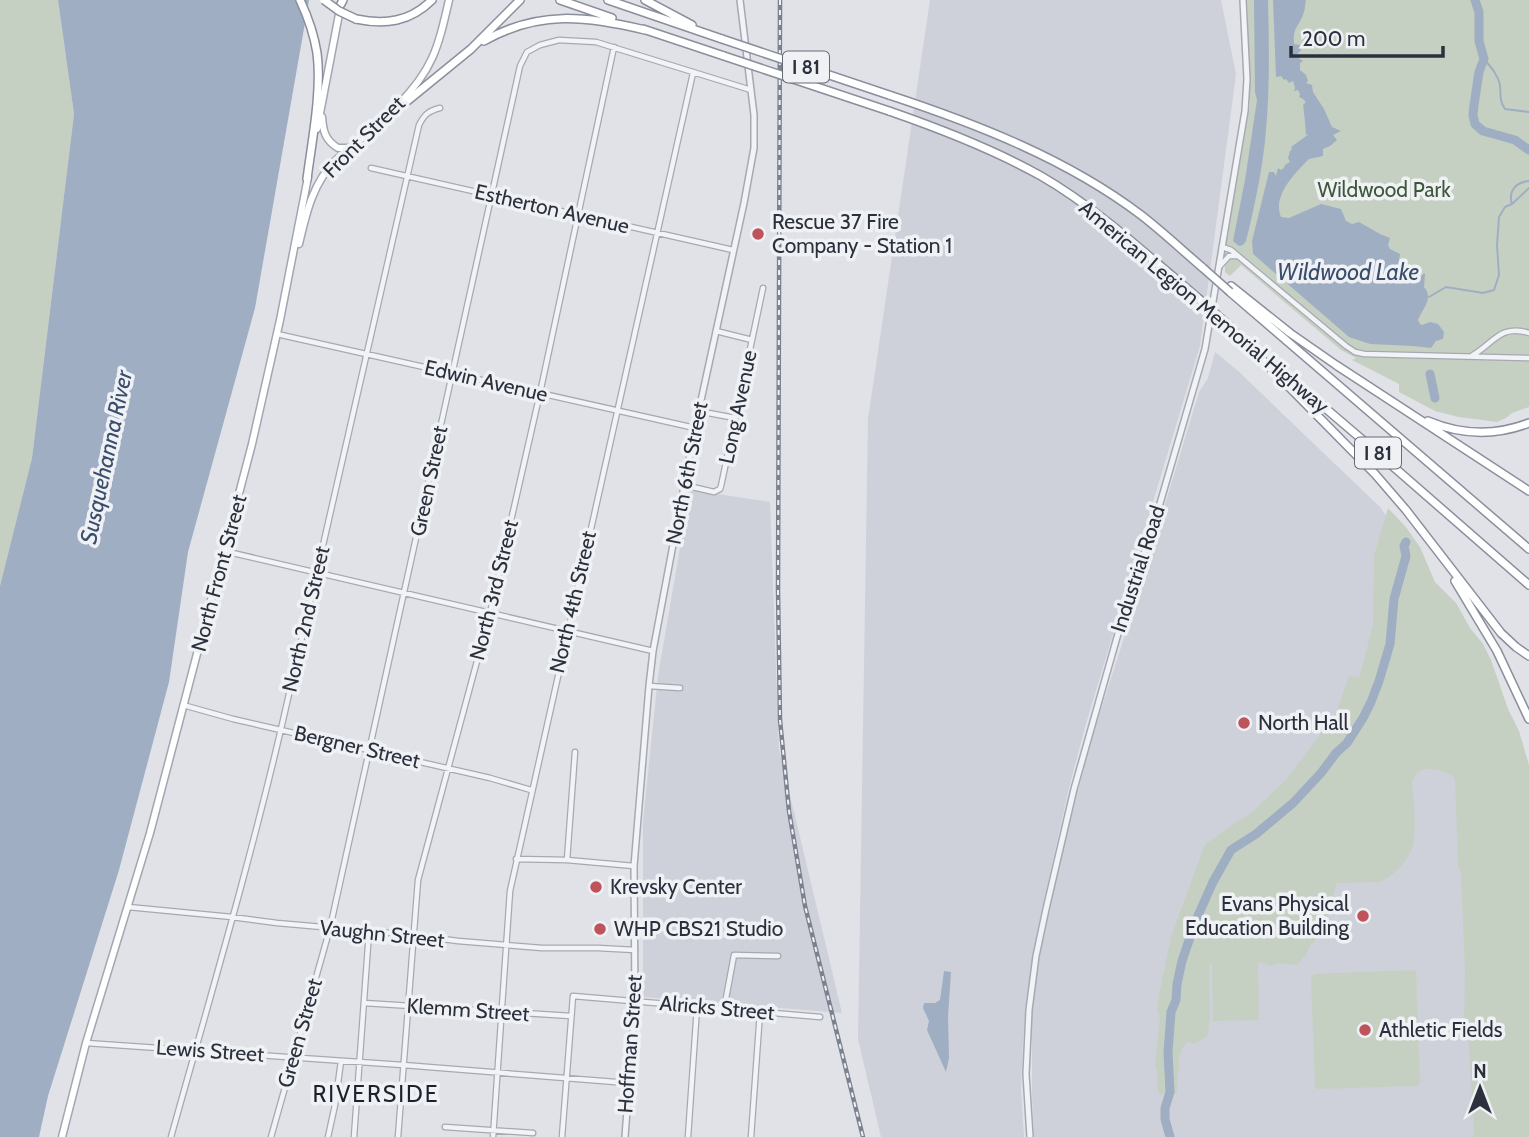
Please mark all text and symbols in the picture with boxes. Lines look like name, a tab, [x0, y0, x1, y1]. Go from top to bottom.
scale bar	[1291, 14, 1443, 58]
text: 200 m	[1302, 26, 1365, 51]
road number: I 81	[783, 52, 829, 82]
street label: Front Street	[318, 91, 410, 183]
park label: Wildwood Park	[1317, 177, 1451, 202]
street label: Estherton Avenue	[472, 179, 632, 238]
street label: American Legion Memorial Highway	[1074, 195, 1335, 419]
place label: Rescue 37 Fire Company - Station 1	[772, 209, 952, 258]
marker: Rescue 37 Fire Company - Station 1	[750, 226, 766, 242]
water label: Wildwood Lake	[1277, 258, 1419, 286]
street label: Long Avenue	[713, 348, 762, 466]
street label: Edwin Avenue	[422, 354, 550, 407]
water label: Susquehanna River	[74, 367, 138, 546]
street label: North 6th Street	[660, 399, 713, 546]
street label: Green Street	[405, 423, 452, 538]
road number: I 81	[1355, 437, 1401, 468]
street label: North Front Street	[186, 492, 251, 654]
street label: Industrial Road	[1105, 502, 1170, 635]
street label: North 3rd Street	[464, 517, 523, 663]
street label: North 4th Street	[544, 528, 601, 675]
street label: North 2nd Street	[277, 544, 334, 694]
place label: North Hall	[1258, 710, 1349, 735]
marker: North Hall	[1236, 715, 1252, 731]
street label: Bergner Street	[292, 720, 422, 773]
place label: Krevsky Center	[610, 874, 742, 899]
marker: Krevsky Center	[588, 879, 604, 895]
place label: Evans Physical Education Building	[1185, 891, 1350, 940]
marker: Evans Physical Education Building	[1355, 908, 1371, 924]
street label: Vaughn Street	[318, 915, 446, 952]
place label: WHP CBS21 Studio	[614, 916, 783, 941]
marker: WHP CBS21 Studio	[592, 921, 608, 937]
street label: Hoffman Street	[612, 974, 647, 1114]
street label: Green Street	[272, 975, 327, 1090]
street label: Alricks Street	[659, 990, 775, 1025]
street label: Klemm Street	[406, 993, 530, 1026]
place label: Athletic Fields	[1379, 1017, 1503, 1042]
marker: Athletic Fields	[1357, 1022, 1373, 1038]
street label: Lewis Street	[155, 1034, 265, 1067]
north arrow	[1445, 1053, 1515, 1123]
text: N	[1473, 1060, 1487, 1083]
district label: RIVERSIDE	[312, 1080, 440, 1108]

